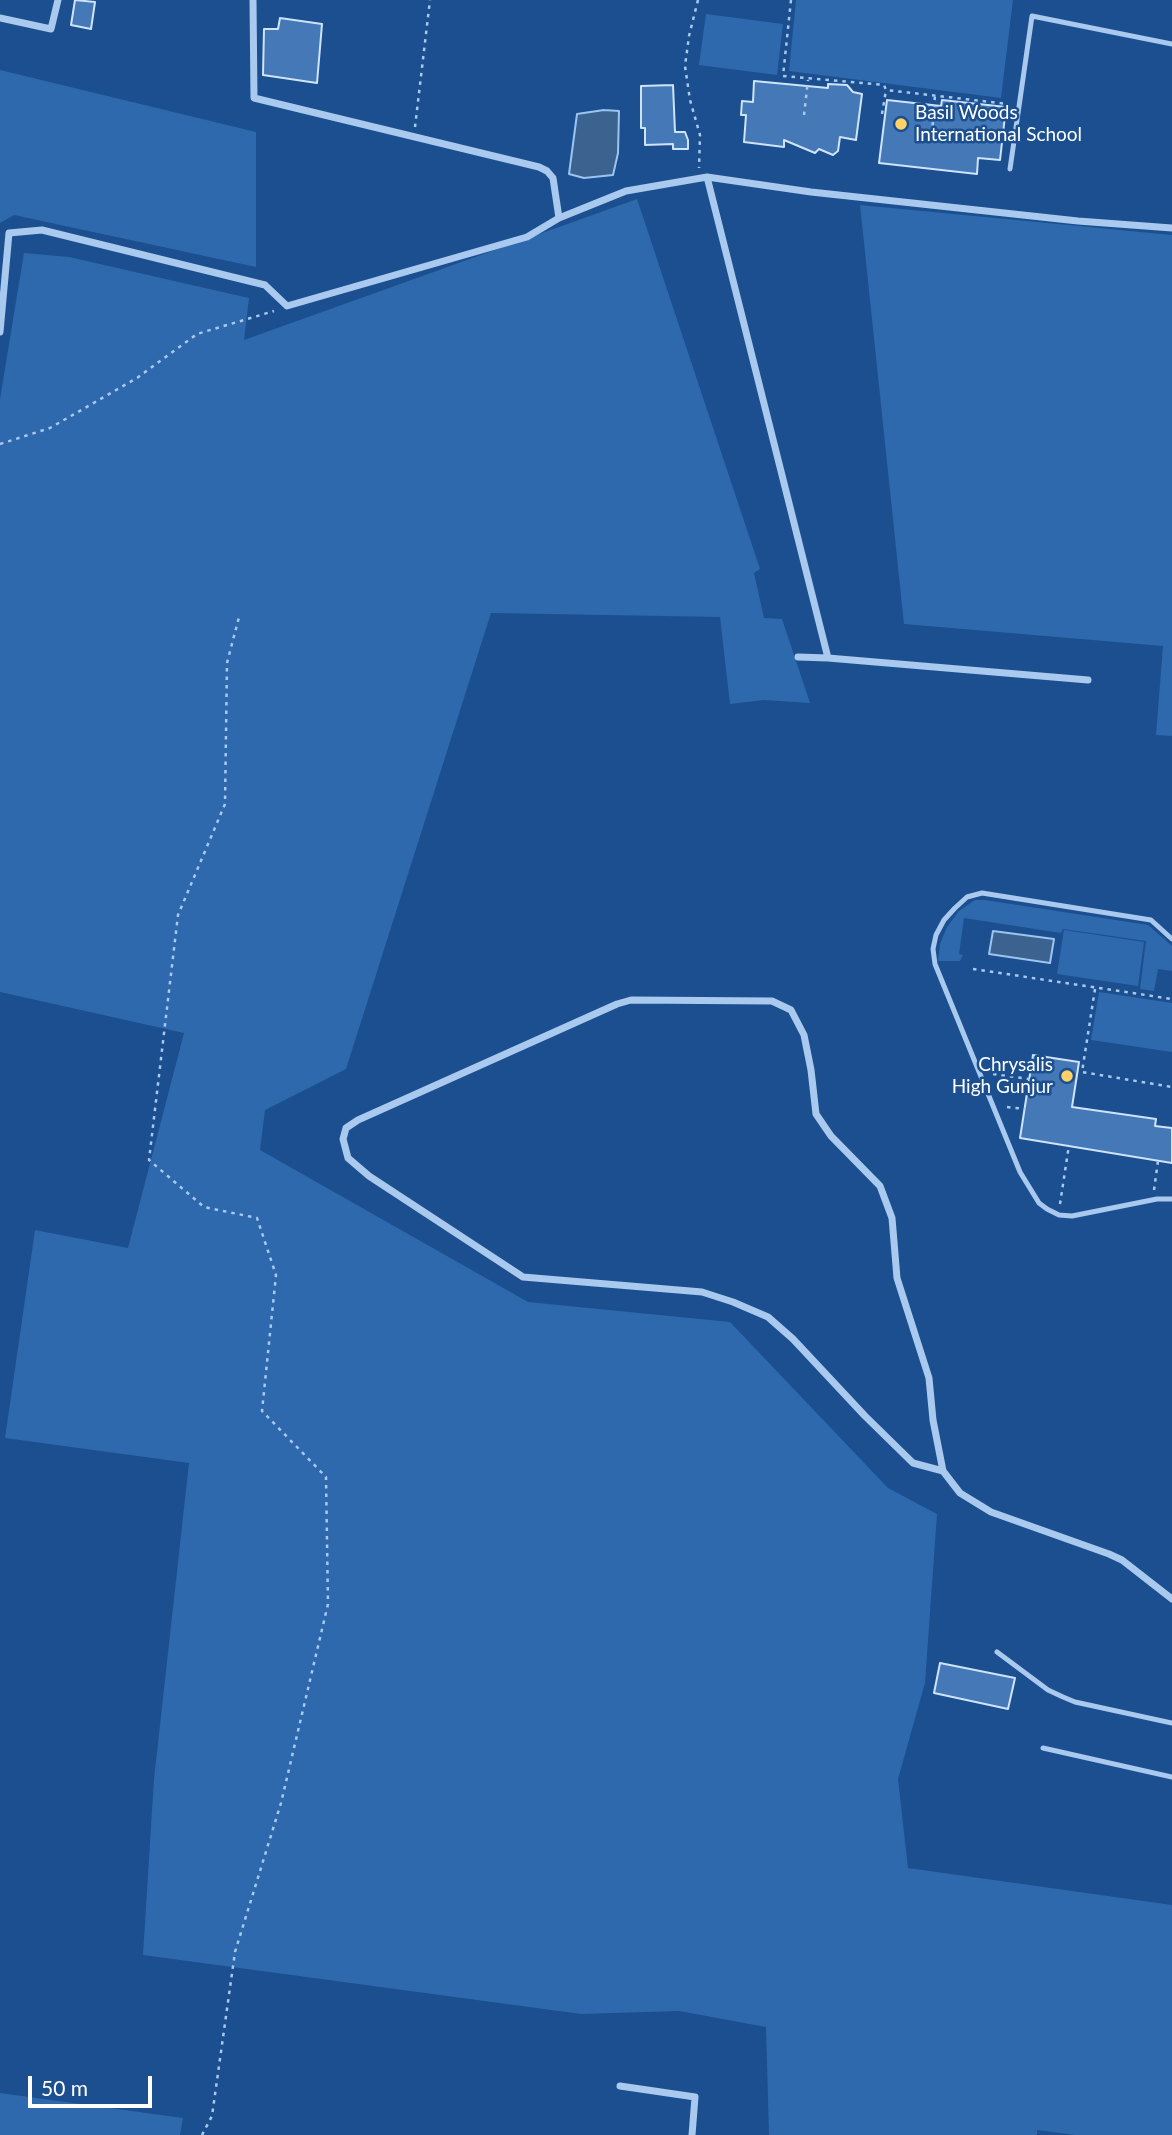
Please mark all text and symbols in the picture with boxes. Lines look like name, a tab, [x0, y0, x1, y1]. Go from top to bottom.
place label: Basil Woods International School	[915, 102, 1082, 146]
marker: Basil Woods International School	[893, 116, 909, 132]
place label: Chrysalis High Gunjur	[952, 1054, 1053, 1098]
marker: Chrysalis High Gunjur	[1059, 1068, 1075, 1084]
scale bar	[32, 2062, 156, 2106]
text: 50 m	[41, 2075, 88, 2100]

